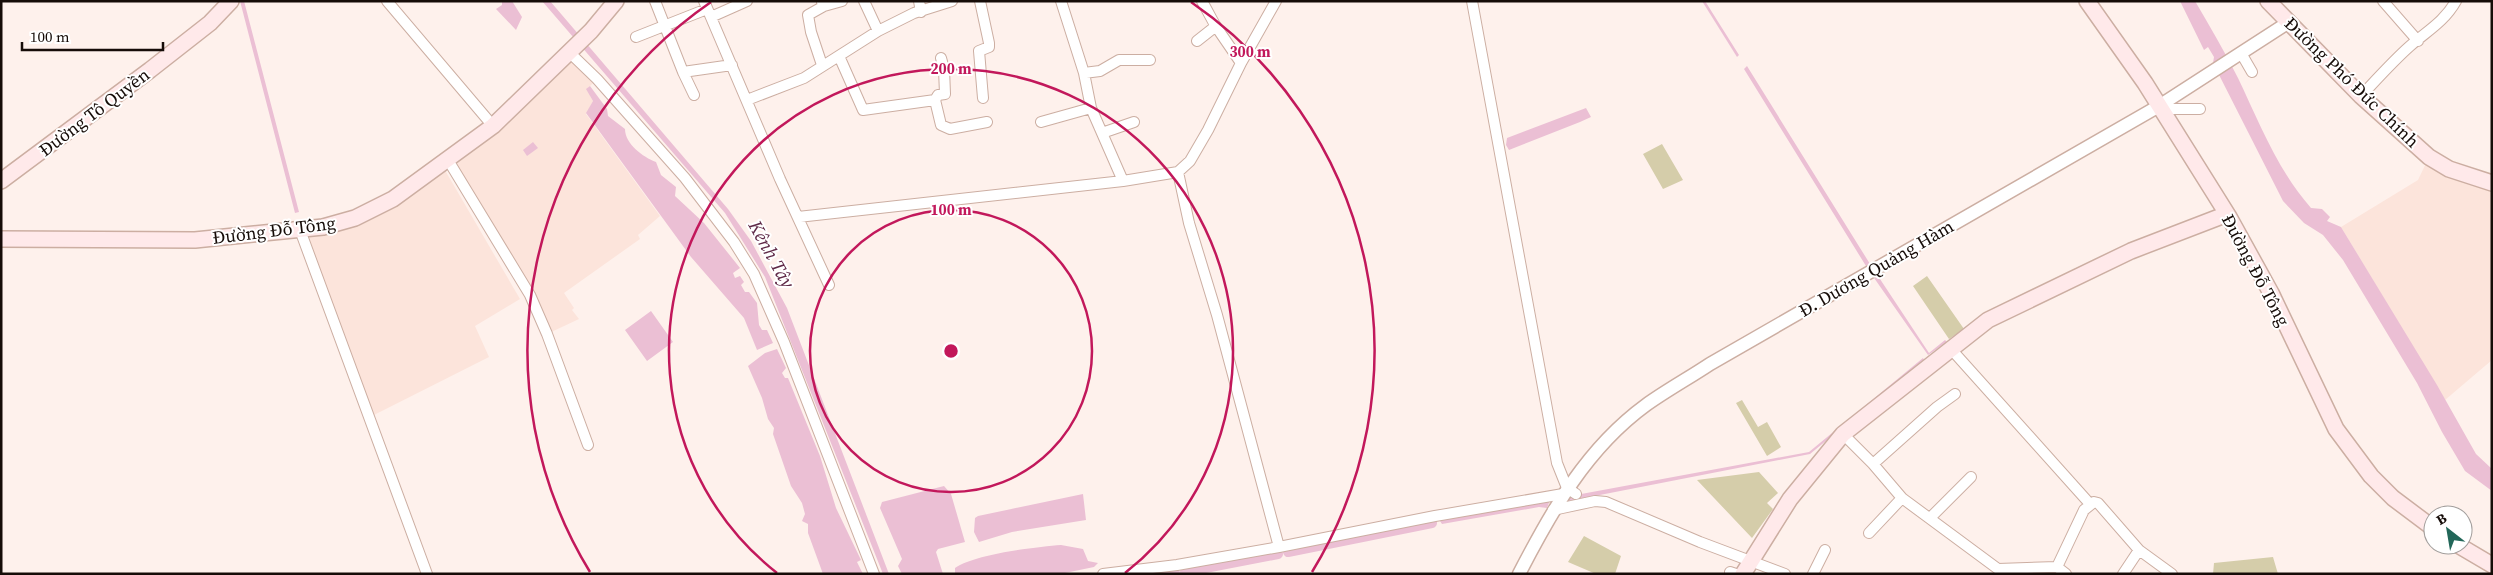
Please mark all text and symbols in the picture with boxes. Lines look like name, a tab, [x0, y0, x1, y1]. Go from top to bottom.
street label: Đường Phó Đức Chính	[2279, 11, 2425, 153]
scale bar	[22, 20, 164, 52]
text: 100 m	[30, 26, 70, 47]
text: 300 m	[1229, 41, 1271, 62]
text: 200 m	[930, 58, 972, 79]
street label: Đường Tô Quyền	[33, 62, 155, 162]
text: 100 m	[930, 199, 972, 220]
street label: Đường Đỗ Tông	[2216, 209, 2296, 331]
street label: Đường Đỗ Tông	[211, 210, 337, 250]
street label: Đ. Dương Quảng Hàm	[1794, 213, 1958, 323]
water label: Kênh Tây	[742, 214, 802, 293]
centre of rings	[942, 342, 960, 360]
north arrow	[2423, 505, 2473, 555]
text: B	[2432, 508, 2450, 530]

